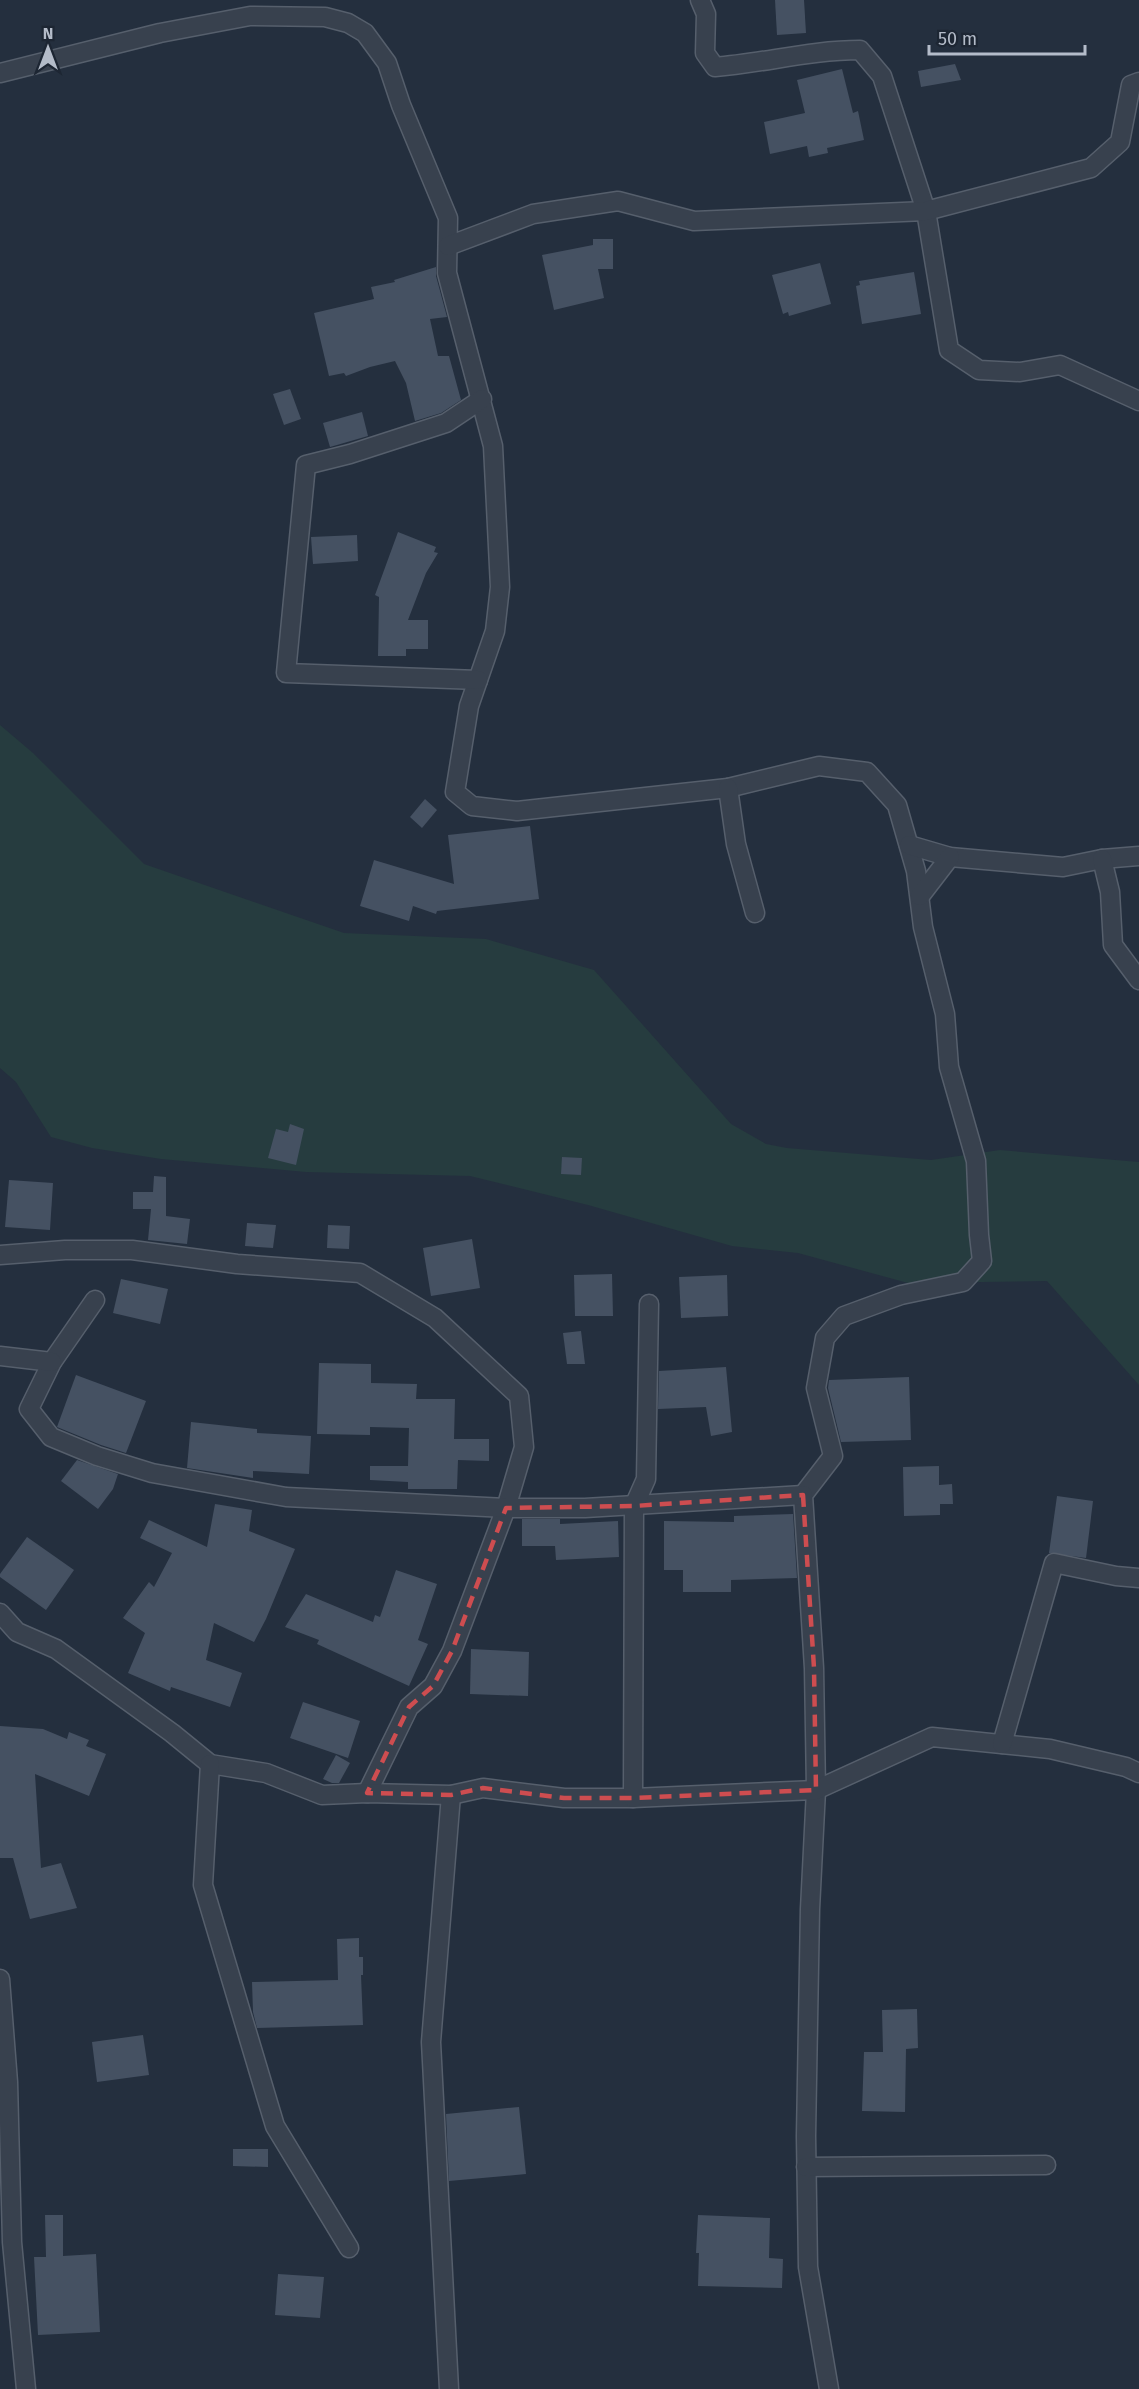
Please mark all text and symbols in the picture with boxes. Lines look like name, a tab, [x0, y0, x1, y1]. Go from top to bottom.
north arrow	[18, 18, 78, 78]
scale bar	[929, 18, 1085, 56]
text: N	[43, 24, 53, 43]
text: 50 m	[938, 28, 977, 50]

